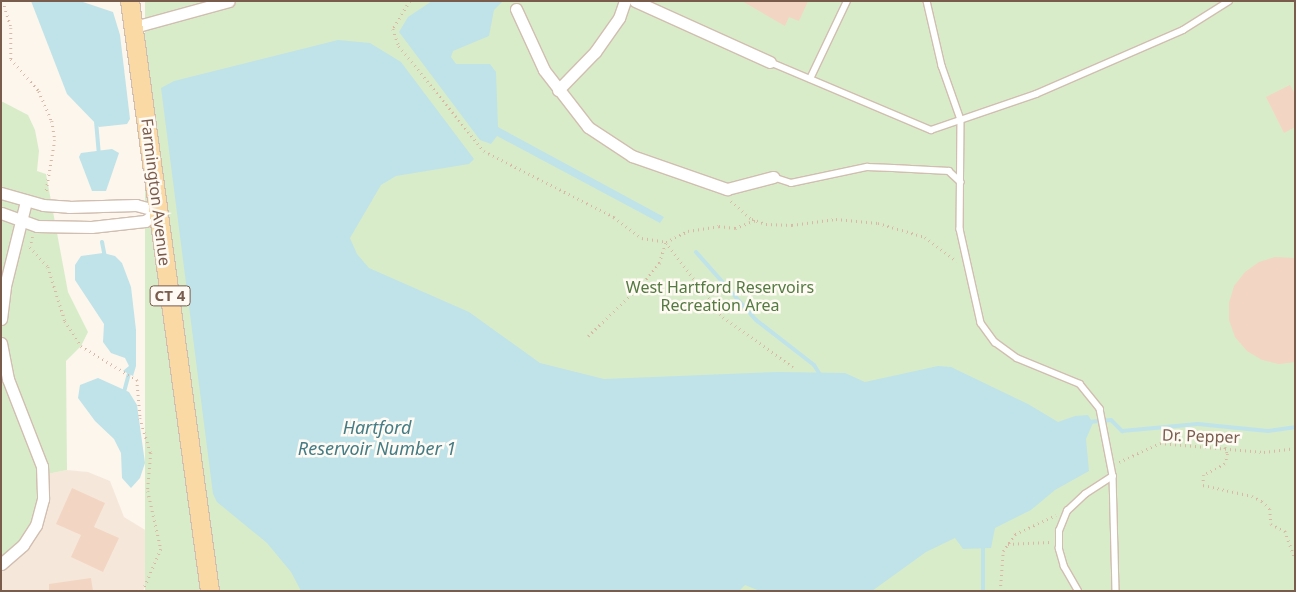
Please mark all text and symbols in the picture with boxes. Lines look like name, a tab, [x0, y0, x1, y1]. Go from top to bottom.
street label: Farmington Avenue	[137, 117, 175, 267]
park label: West Hartford Reservoirs Recreation Area	[626, 277, 814, 315]
road number: CT 4	[149, 284, 191, 308]
water label: Hartford Reservoir Number 1	[298, 417, 456, 459]
street label: Dr. Pepper	[1162, 425, 1240, 447]

